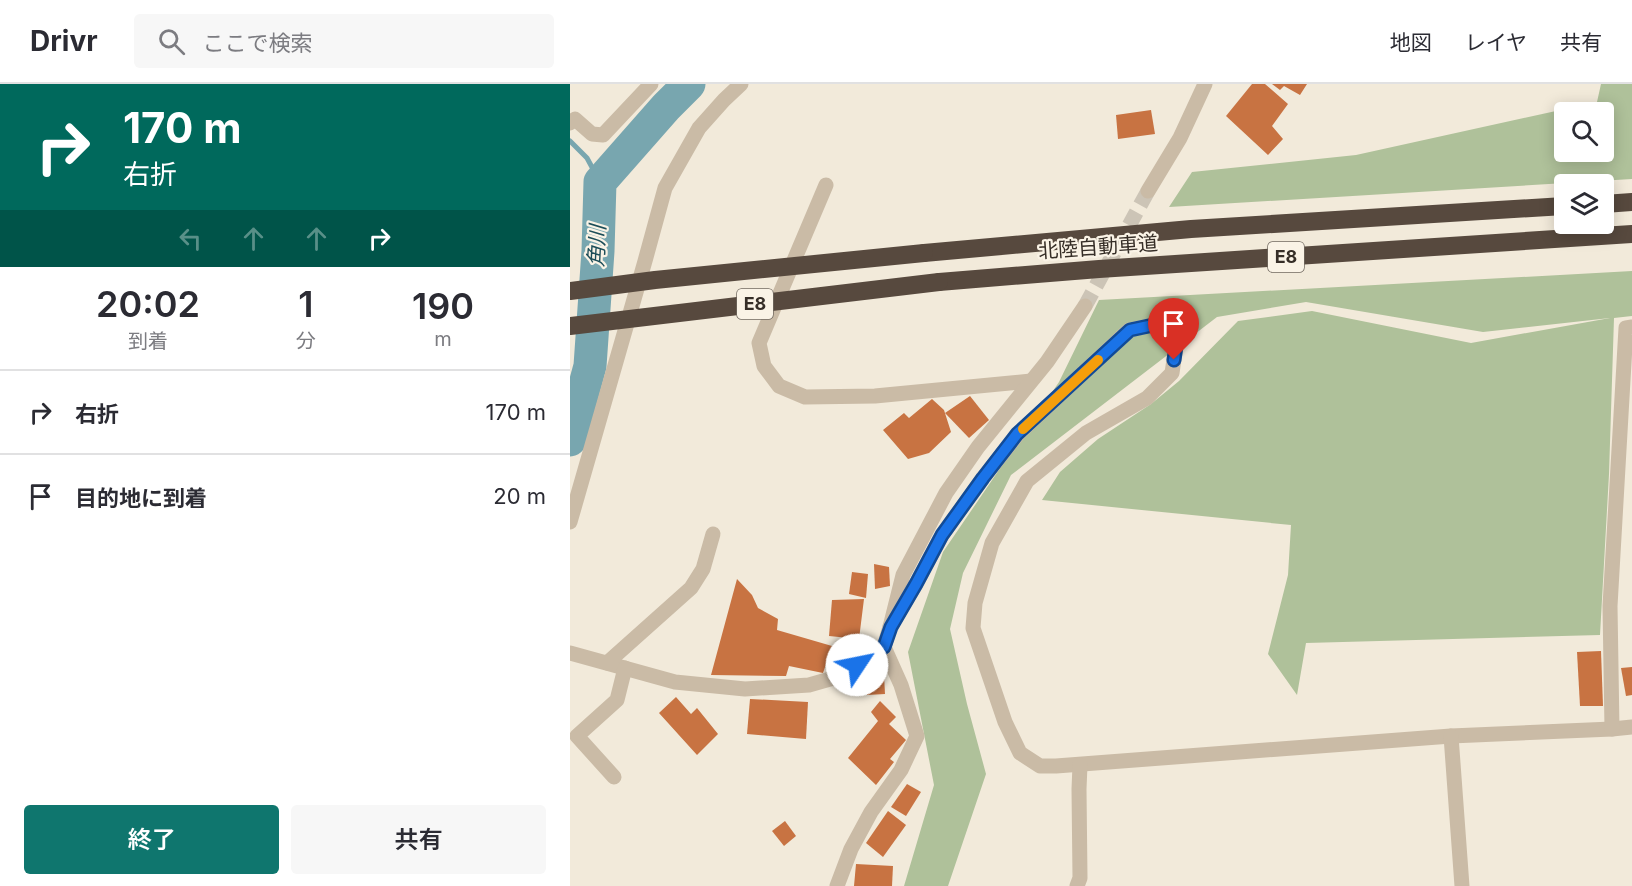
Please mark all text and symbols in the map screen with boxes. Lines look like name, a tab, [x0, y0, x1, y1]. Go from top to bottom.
search box	[134, 14, 554, 68]
text: Drivr	[30, 24, 98, 58]
icon: search	[155, 25, 188, 58]
text: ここで検索	[203, 30, 313, 56]
text: 地図	[1390, 30, 1432, 55]
text: レイヤ	[1465, 30, 1527, 55]
text: 共有	[1560, 30, 1602, 55]
text: 170 m	[123, 102, 241, 153]
map controls	[1554, 102, 1614, 234]
button: search	[1554, 102, 1614, 162]
icon: right	[24, 108, 102, 186]
text: 右折	[123, 158, 177, 191]
button: layers	[1554, 174, 1614, 234]
icon: left	[174, 222, 207, 255]
icon: ahead	[237, 222, 270, 255]
icon: ahead	[300, 222, 333, 255]
icon: right	[363, 222, 396, 255]
water label: 角川	[583, 222, 610, 268]
street label: 北陸自動車道	[1037, 231, 1159, 263]
road number: E8	[1268, 242, 1304, 272]
text: 20:02	[96, 282, 200, 326]
text: 1	[298, 282, 314, 326]
text: 190	[412, 284, 474, 328]
road number: E8	[737, 289, 773, 319]
pin	[1148, 298, 1199, 360]
icon: arrive	[1157, 307, 1190, 340]
text: m	[434, 327, 452, 351]
text: 到着	[128, 329, 168, 353]
text: 分	[296, 329, 316, 353]
icon: right	[24, 396, 57, 429]
text: 170 m	[486, 399, 546, 425]
text: 右折	[75, 401, 119, 427]
icon: arrive	[24, 480, 57, 513]
text: 20 m	[493, 483, 546, 509]
text: 目的地に到着	[75, 485, 207, 511]
position arrow	[825, 633, 889, 697]
button: 終了	[24, 805, 279, 874]
button: 共有	[291, 805, 546, 874]

